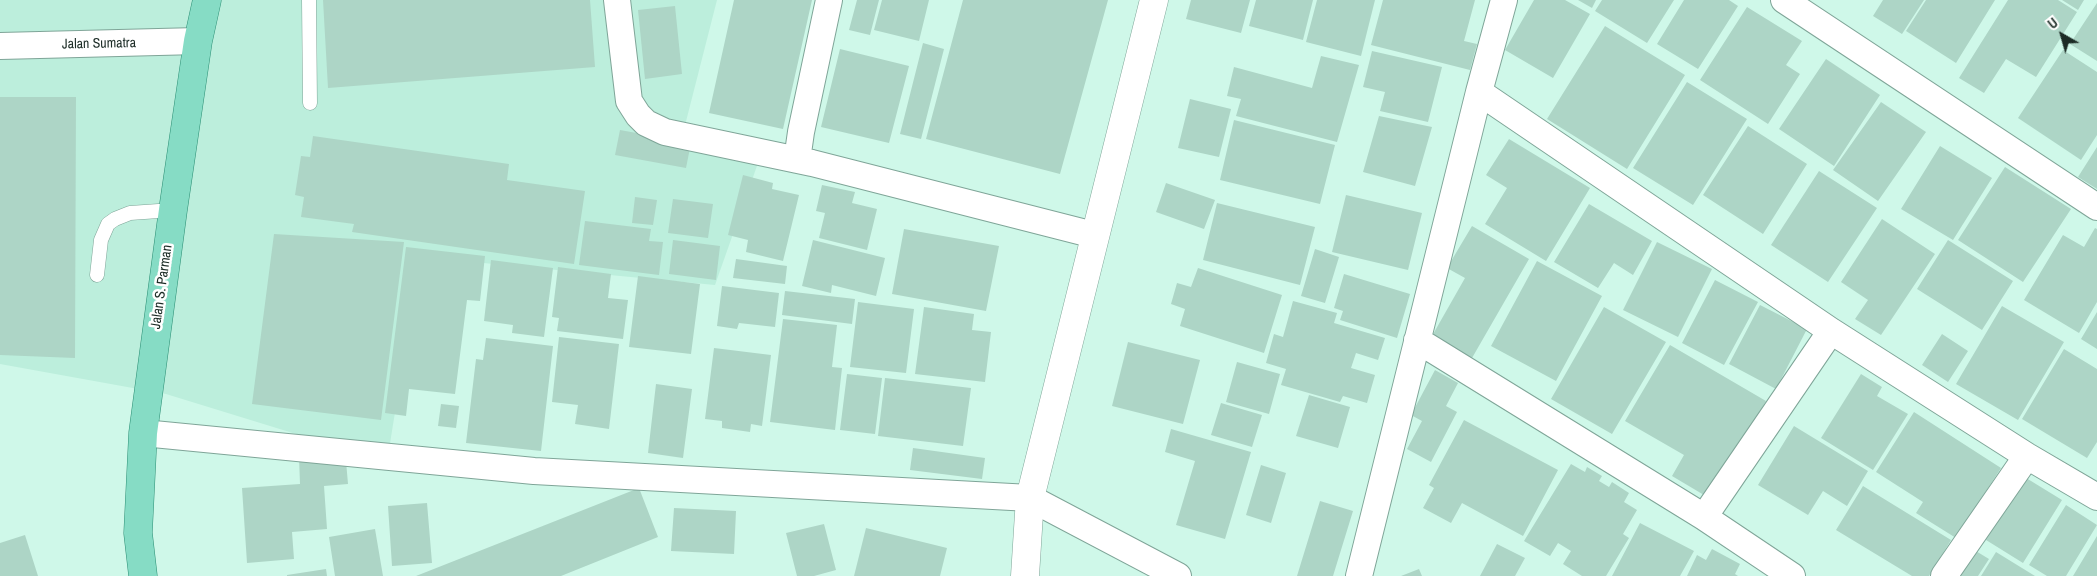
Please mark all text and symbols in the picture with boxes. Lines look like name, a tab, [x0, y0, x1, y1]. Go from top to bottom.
north arrow	[2037, 10, 2087, 60]
text: U	[2044, 14, 2062, 33]
street label: Jalan Sumatra	[62, 35, 136, 53]
street label: Jalan S. Parman	[148, 244, 176, 330]

